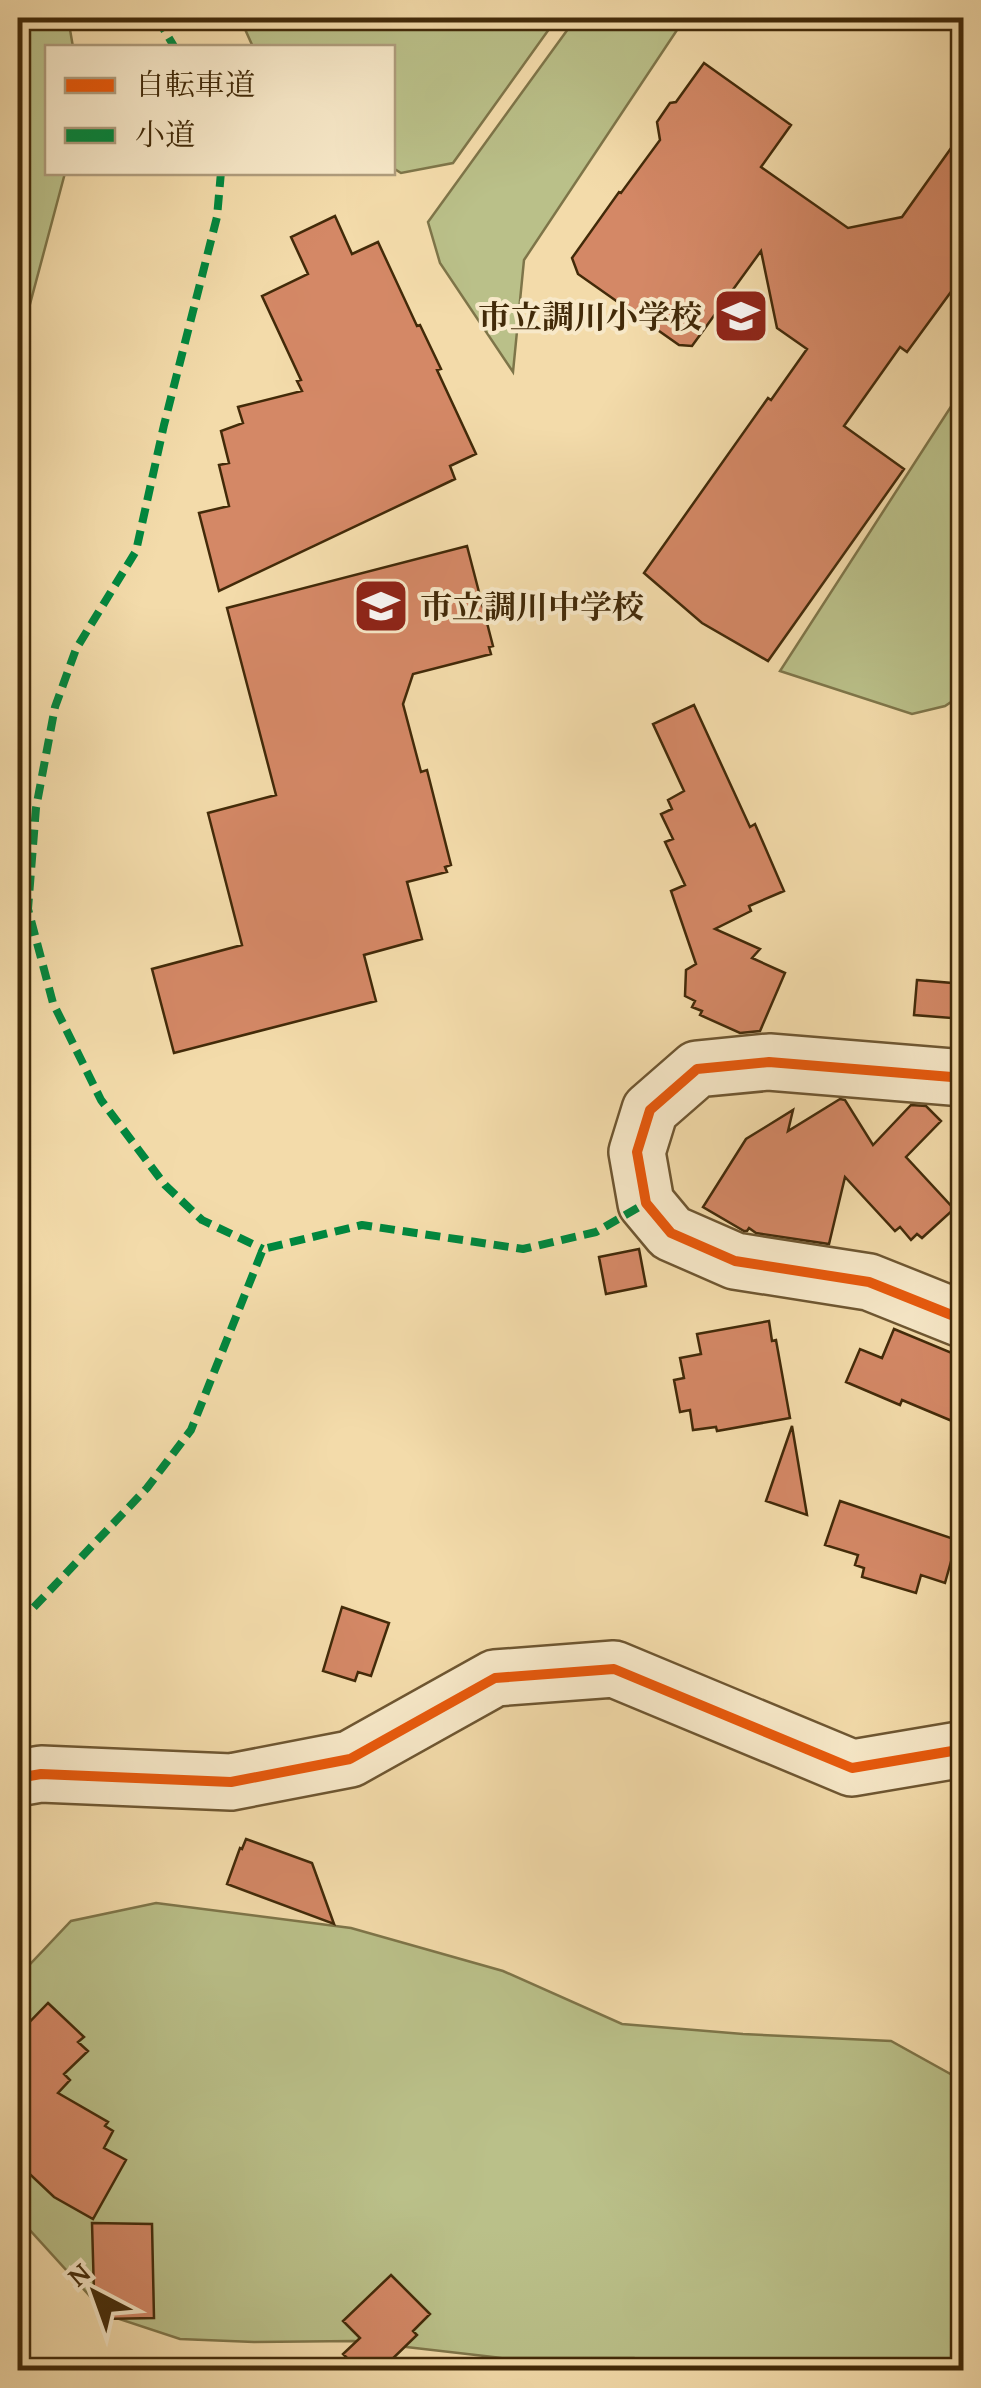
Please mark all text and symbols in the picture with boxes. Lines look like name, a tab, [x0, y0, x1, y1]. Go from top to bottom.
legend	[45, 45, 395, 175]
text: 自転車道	[135, 62, 255, 106]
text: 小道	[135, 112, 195, 156]
school or university icon: 市立調川小学校	[711, 286, 771, 346]
place label: 市立調川小学校	[478, 293, 702, 340]
school or university icon: 市立調川中学校	[351, 576, 411, 636]
place label: 市立調川中学校	[420, 583, 644, 630]
north arrow	[45, 2243, 145, 2343]
text: N	[58, 2252, 99, 2295]

